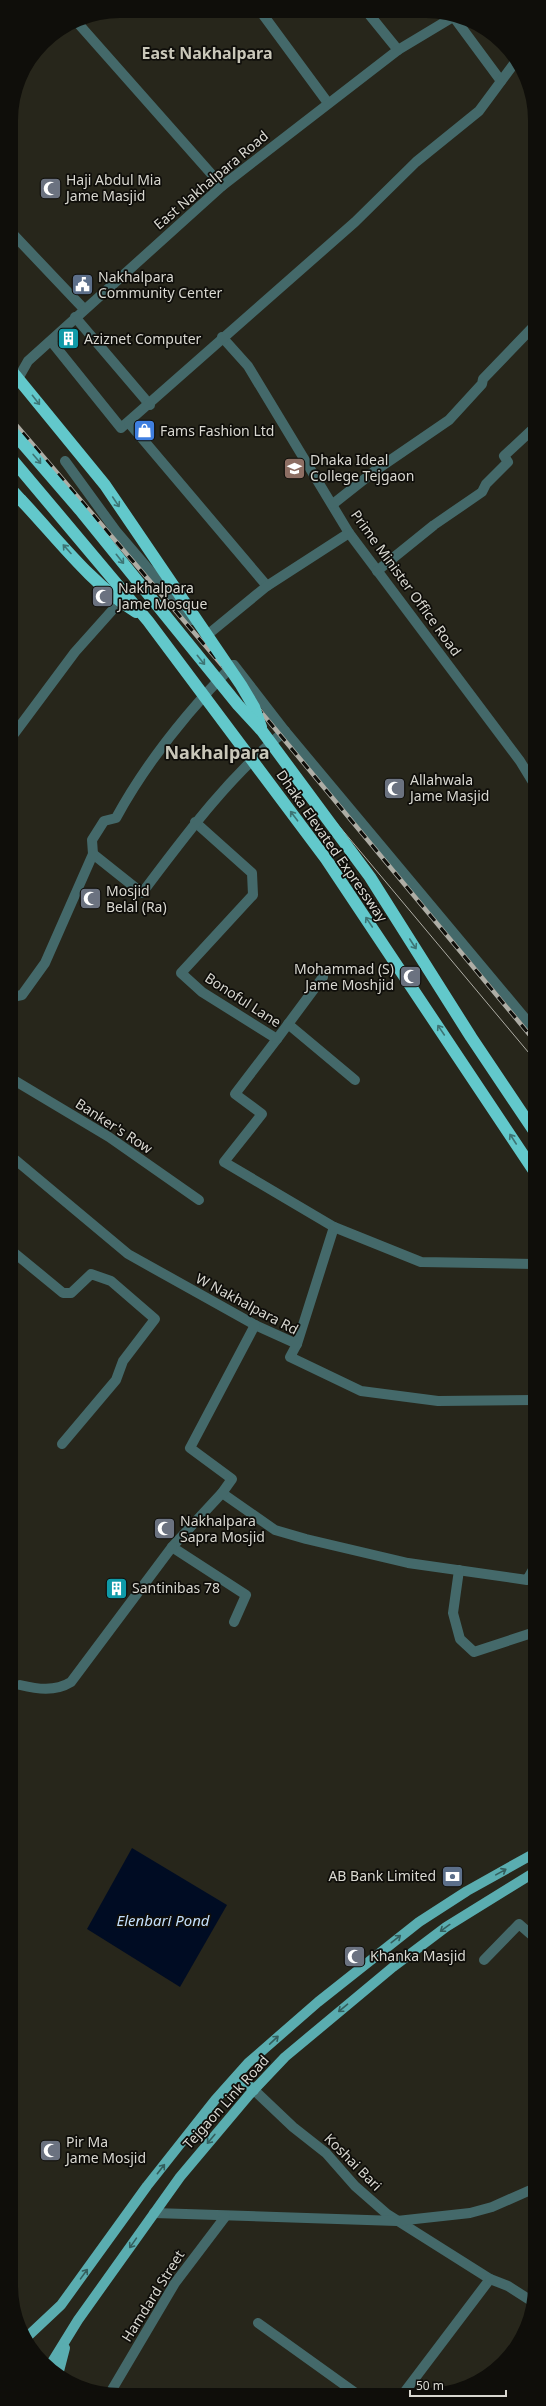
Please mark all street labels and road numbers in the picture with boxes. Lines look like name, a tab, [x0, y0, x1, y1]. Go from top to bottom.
street label: East Nakhalpara Road	[149, 126, 272, 233]
street label: Prime Minister Office Road	[347, 506, 466, 660]
street label: Dhaka Elevated Expressway	[273, 766, 393, 926]
street label: Bonoful Lane	[202, 968, 285, 1031]
street label: Banker's Row	[72, 1094, 156, 1158]
street label: W Nakhalpara Rd	[193, 1269, 302, 1339]
street label: Tejgaon Link Road	[178, 2051, 273, 2153]
street label: Koshai Bari	[320, 2129, 386, 2195]
street label: Hamdard Street	[117, 2246, 188, 2345]

